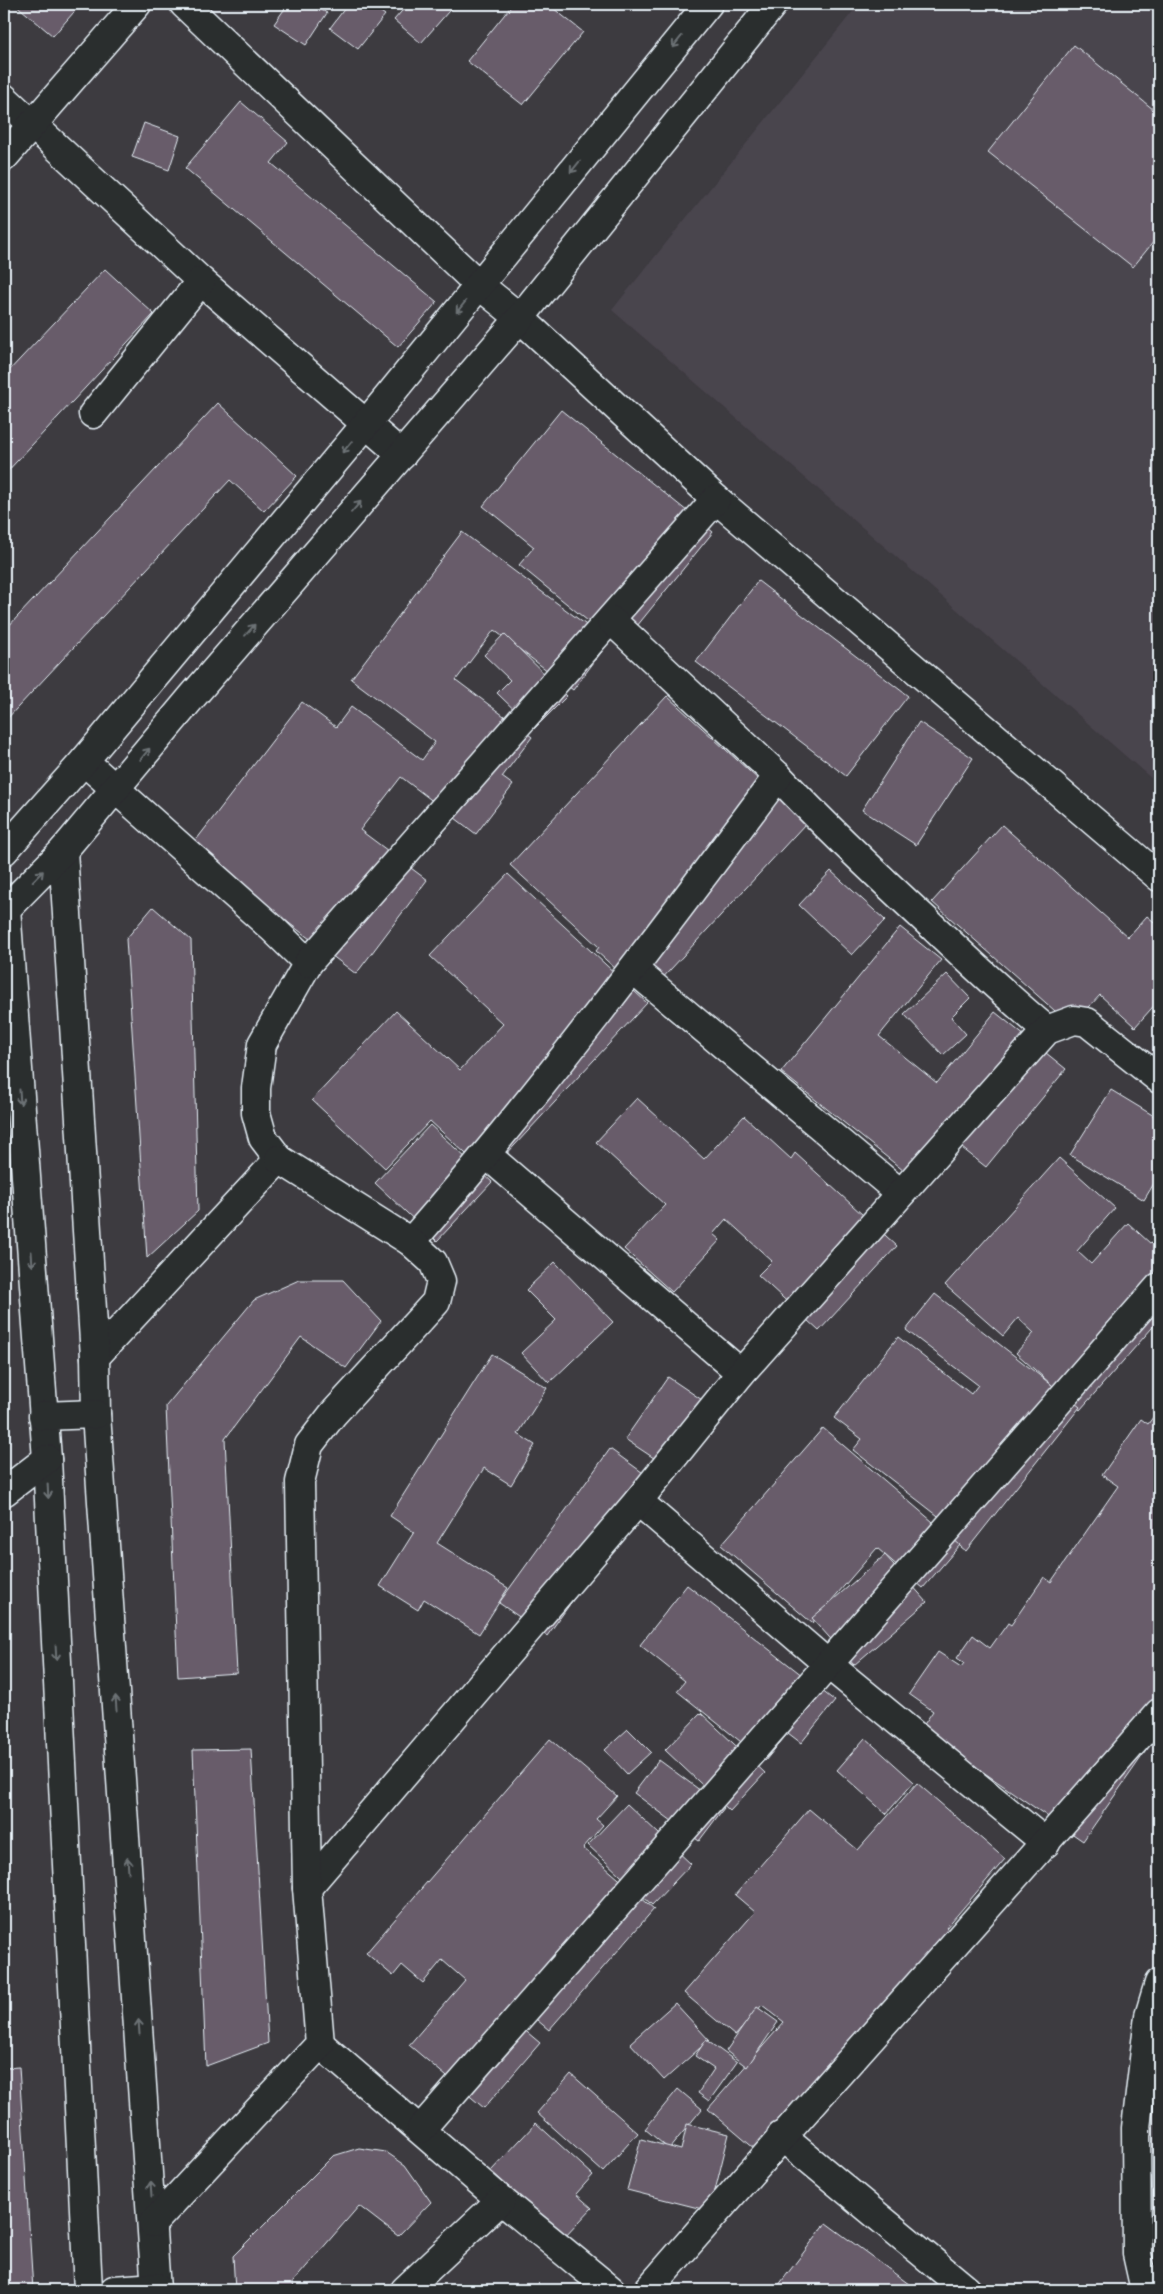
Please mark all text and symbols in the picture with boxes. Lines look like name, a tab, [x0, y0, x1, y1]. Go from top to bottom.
one-way arrow	[672, 35, 683, 48]
one-way arrow	[569, 161, 580, 174]
one-way arrow	[455, 300, 466, 313]
one-way arrow	[342, 440, 353, 453]
one-way arrow	[351, 501, 362, 514]
one-way arrow	[244, 624, 255, 637]
one-way arrow	[139, 748, 150, 761]
one-way arrow	[32, 870, 44, 882]
one-way arrow	[15, 1088, 24, 1104]
one-way arrow	[27, 1250, 36, 1266]
one-way arrow	[44, 1482, 53, 1498]
one-way arrow	[52, 1645, 61, 1661]
one-way arrow	[112, 1695, 121, 1711]
one-way arrow	[123, 1857, 132, 1873]
one-way arrow	[135, 2019, 144, 2035]
one-way arrow	[146, 2181, 155, 2197]

